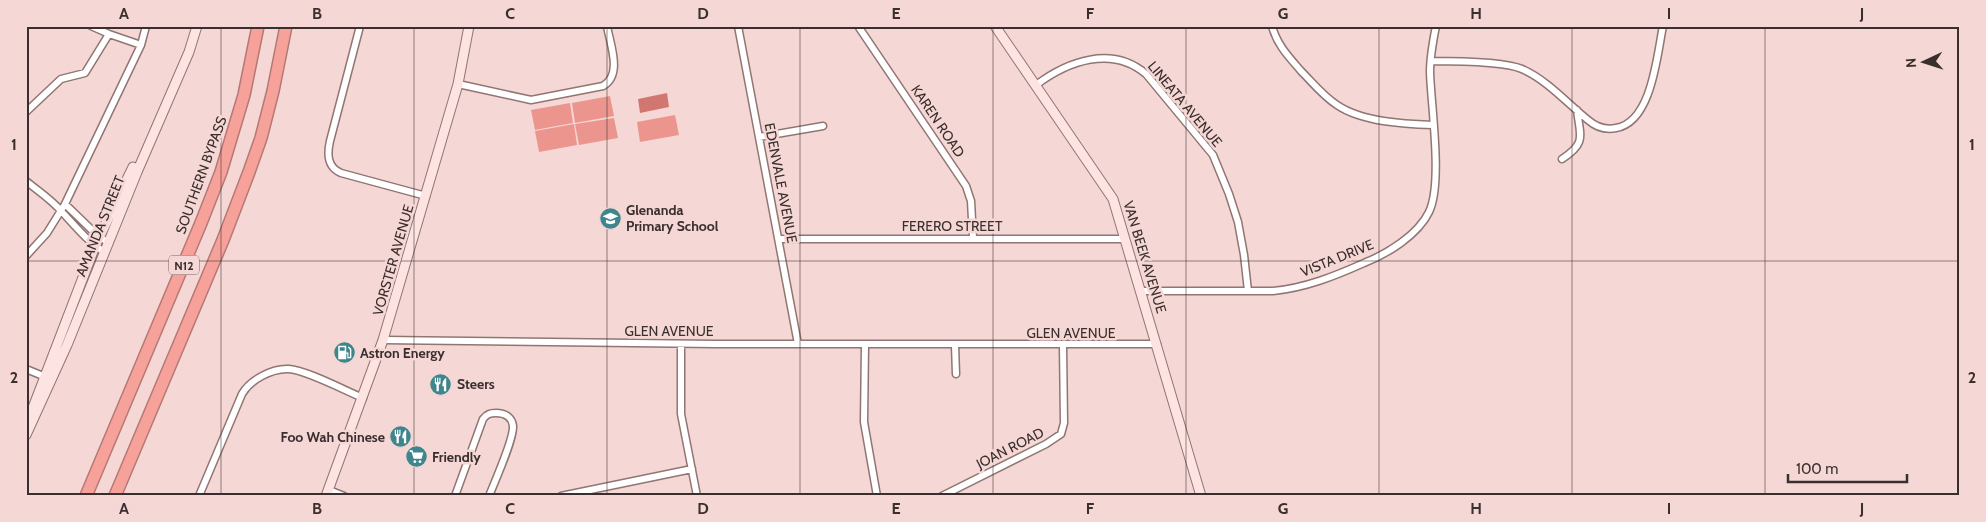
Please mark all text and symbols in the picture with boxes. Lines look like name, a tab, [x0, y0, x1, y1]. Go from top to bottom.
text: A	[119, 4, 129, 23]
text: B	[312, 4, 322, 23]
text: C	[505, 4, 515, 23]
text: D	[697, 4, 709, 23]
text: E	[891, 4, 901, 23]
text: F	[1086, 4, 1095, 23]
text: G	[1278, 4, 1288, 23]
text: H	[1470, 4, 1482, 23]
text: I	[1667, 4, 1671, 23]
text: J	[1859, 4, 1864, 23]
north arrow	[1898, 38, 1948, 88]
street label: LINEATA AVENUE	[1144, 57, 1226, 151]
text: N	[1902, 57, 1920, 68]
street label: KAREN ROAD	[907, 81, 969, 161]
street label: SOUTHERN BYPASS	[171, 114, 231, 236]
street label: EDENVALE AVENUE	[761, 121, 802, 245]
text: 1	[11, 135, 17, 154]
text: 1	[1969, 135, 1975, 154]
street label: AMANDA STREET	[72, 172, 129, 279]
street label: VAN BEEK AVENUE	[1119, 199, 1171, 316]
place label: Glenanda Primary School	[626, 201, 719, 235]
street label: VORSTER AVENUE	[369, 202, 418, 318]
school or university icon: Glenanda Primary School	[598, 206, 622, 230]
street label: FERERO STREET	[902, 217, 1003, 235]
street label: VISTA DRIVE	[1298, 235, 1376, 281]
road number: N12	[169, 256, 199, 274]
street label: GLEN AVENUE	[624, 322, 714, 340]
street label: GLEN AVENUE	[1026, 324, 1116, 342]
fuel station icon: Astron Energy	[332, 341, 356, 365]
place label: Astron Energy	[360, 344, 445, 362]
text: 2	[10, 368, 18, 387]
text: 2	[1968, 368, 1976, 387]
restaurant icon: Steers	[429, 372, 453, 396]
place label: Steers	[457, 375, 495, 393]
street label: JOAN ROAD	[972, 423, 1047, 473]
restaurant icon: Foo Wah Chinese	[389, 425, 413, 449]
place label: Foo Wah Chinese	[281, 428, 385, 446]
supermarket icon: Friendly	[404, 445, 428, 469]
place label: Friendly	[432, 448, 481, 466]
scale bar	[1788, 452, 1907, 484]
text: 100 m	[1796, 460, 1838, 478]
text: A	[119, 499, 129, 518]
text: B	[312, 499, 322, 518]
text: C	[505, 499, 515, 518]
text: D	[697, 499, 709, 518]
text: E	[891, 499, 901, 518]
text: F	[1086, 499, 1095, 518]
text: G	[1278, 499, 1288, 518]
text: H	[1470, 499, 1482, 518]
text: I	[1667, 499, 1671, 518]
text: J	[1859, 499, 1864, 518]

